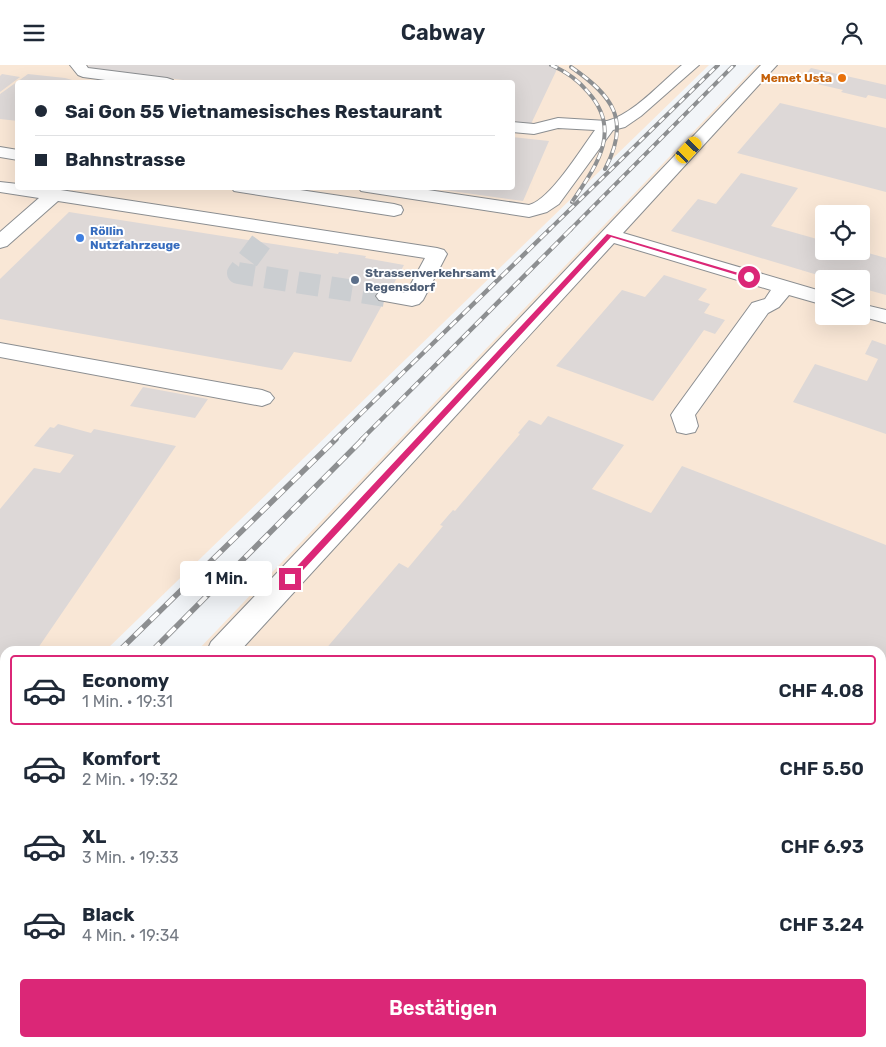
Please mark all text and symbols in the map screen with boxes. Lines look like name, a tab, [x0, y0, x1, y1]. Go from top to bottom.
icon: menu	[20, 19, 48, 47]
text: Cabway	[401, 19, 485, 46]
icon: person	[838, 19, 866, 47]
place label: Memet Usta	[761, 71, 832, 85]
marker: Memet Usta	[836, 72, 848, 84]
text: Sai Gon 55 Vietnamesisches Restaurant	[65, 100, 442, 123]
car	[673, 134, 704, 166]
text: Bahnstrasse	[65, 148, 185, 171]
map controls	[815, 205, 870, 325]
button: locate	[815, 205, 870, 260]
place label: Röllin Nutzfahrzeuge	[90, 224, 180, 252]
marker: Röllin Nutzfahrzeuge	[74, 232, 86, 244]
place label: Strassenverkehrsamt Regensdorf	[365, 266, 496, 294]
route start	[738, 266, 760, 288]
button: layers	[815, 270, 870, 325]
marker: Strassenverkehrsamt Regensdorf	[349, 274, 361, 286]
callout: 1 Min.	[180, 561, 272, 597]
route end	[279, 568, 301, 590]
text: 1 Min.	[204, 569, 248, 588]
icon: car	[22, 668, 67, 713]
text: Economy	[82, 669, 169, 692]
text: CHF 4.08	[778, 679, 864, 702]
text: 1 Min. · 19:31	[82, 692, 173, 711]
icon: car	[22, 746, 67, 791]
text: Komfort	[82, 747, 160, 770]
text: CHF 5.50	[779, 757, 864, 780]
text: 2 Min. · 19:32	[82, 770, 178, 789]
icon: car	[22, 824, 67, 869]
text: XL	[82, 825, 106, 848]
text: CHF 6.93	[781, 835, 864, 858]
text: 3 Min. · 19:33	[82, 848, 179, 867]
icon: car	[22, 902, 67, 947]
text: Black	[82, 903, 134, 926]
text: CHF 3.24	[779, 913, 864, 936]
text: 4 Min. · 19:34	[82, 926, 179, 945]
button: Bestätigen	[20, 979, 866, 1037]

